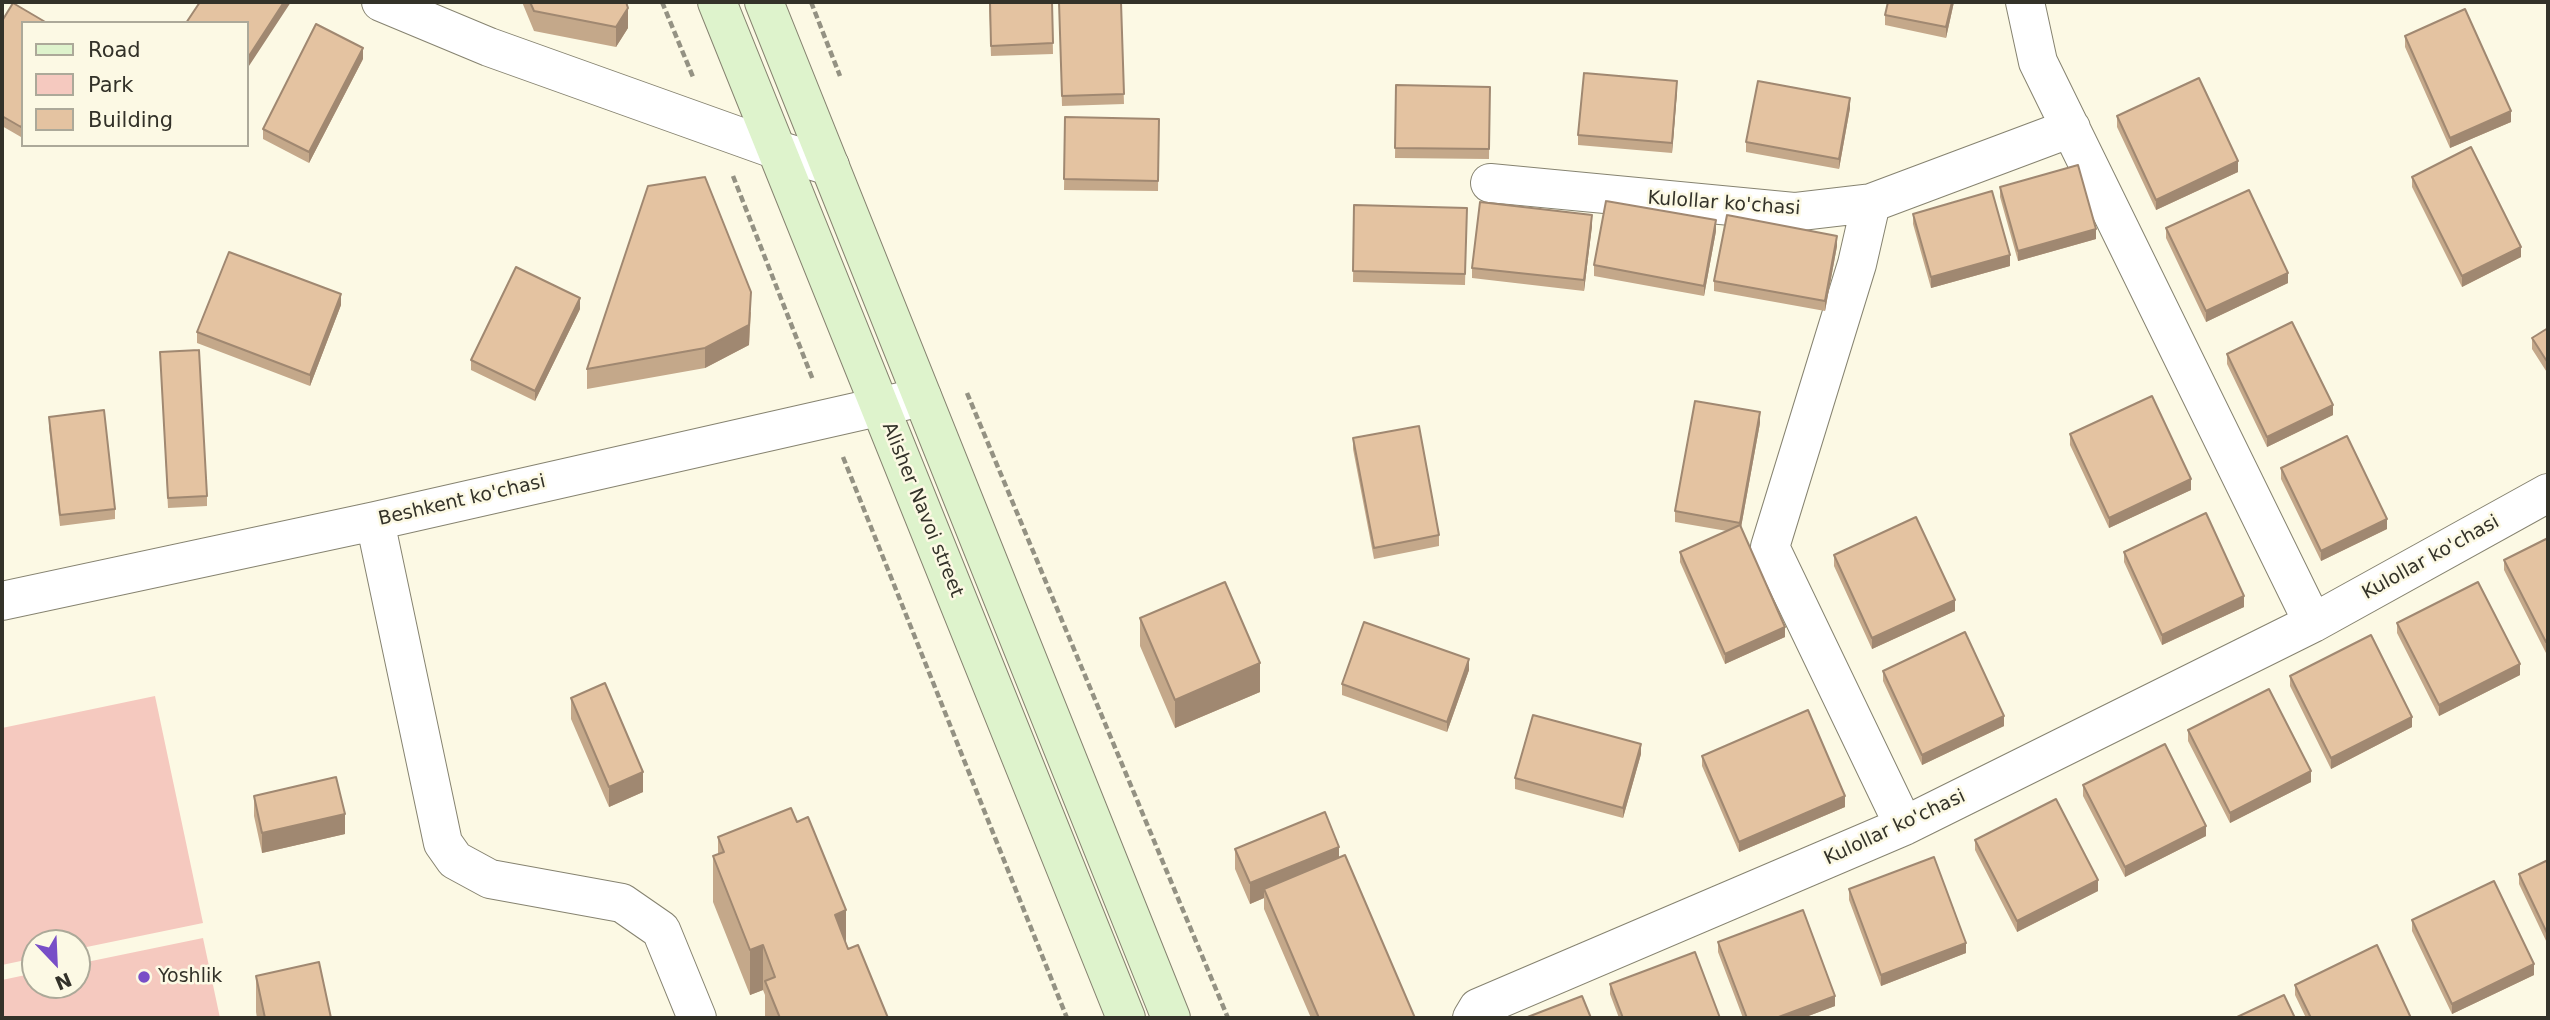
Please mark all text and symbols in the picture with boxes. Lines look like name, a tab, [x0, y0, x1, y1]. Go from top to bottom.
legend	[21, 21, 248, 147]
text: Road	[88, 38, 141, 62]
text: Park	[88, 73, 133, 97]
text: Building	[88, 108, 173, 132]
street label: Kulollar ko'chasi	[1647, 187, 1801, 221]
street label: Alisher Navoi street	[876, 419, 968, 601]
street label: Beshkent ko'chasi	[376, 471, 548, 531]
street label: Kulollar ko'chasi	[2359, 511, 2503, 605]
street label: Kulollar ko'chasi	[1821, 785, 1969, 871]
north arrow	[21, 929, 91, 999]
place label: Yoshlik	[158, 966, 222, 988]
text: N	[52, 968, 75, 995]
marker: Yoshlik	[136, 969, 152, 985]

